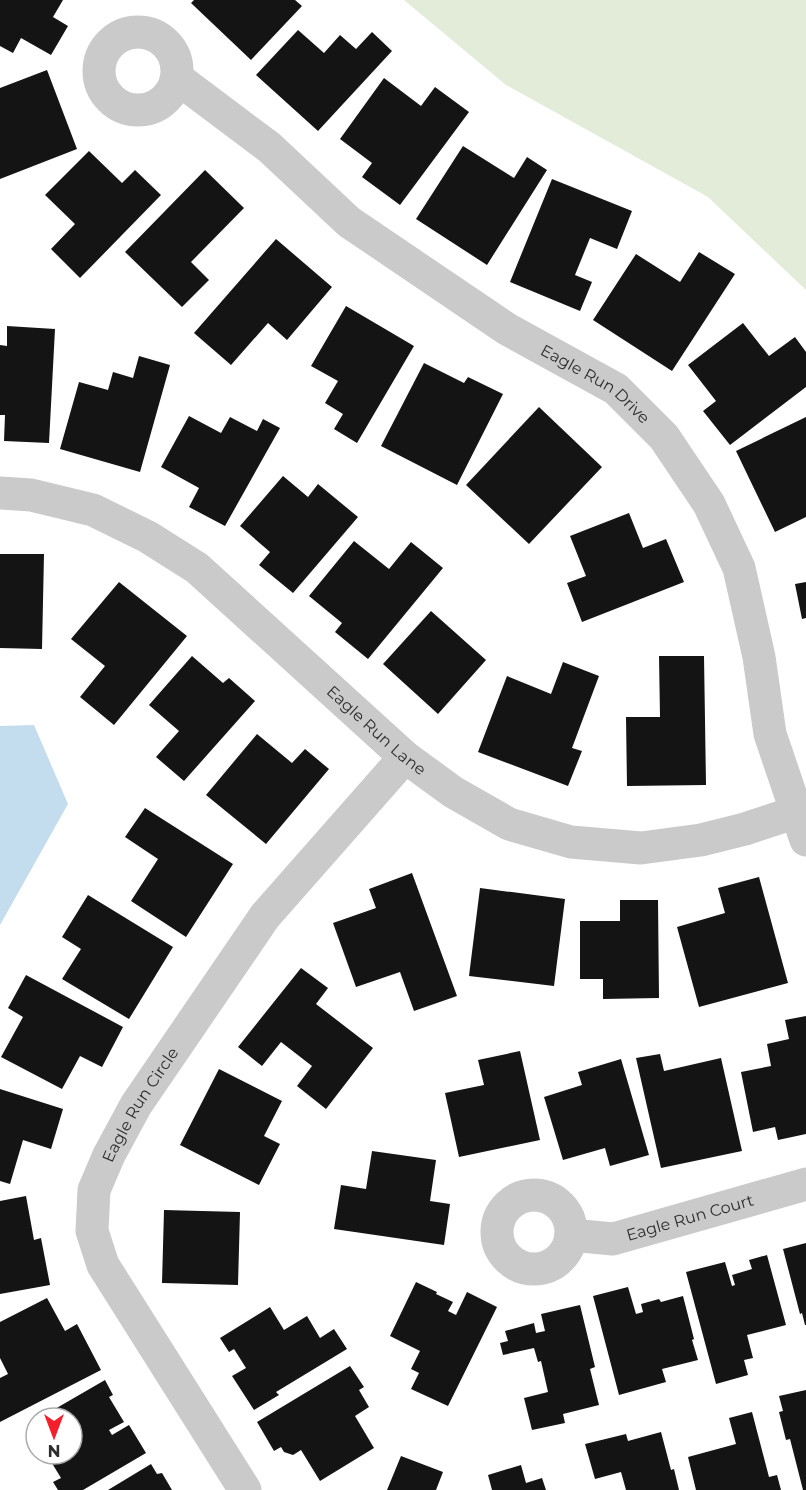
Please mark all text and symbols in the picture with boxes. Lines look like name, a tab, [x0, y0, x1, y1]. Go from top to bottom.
street label: Eagle Run Drive	[537, 341, 654, 427]
street label: Eagle Run Lane	[323, 682, 430, 779]
street label: Eagle Run Circle	[98, 1044, 183, 1165]
street label: Eagle Run Court	[624, 1190, 756, 1245]
north arrow	[24, 1406, 84, 1466]
text: N	[48, 1441, 60, 1460]

